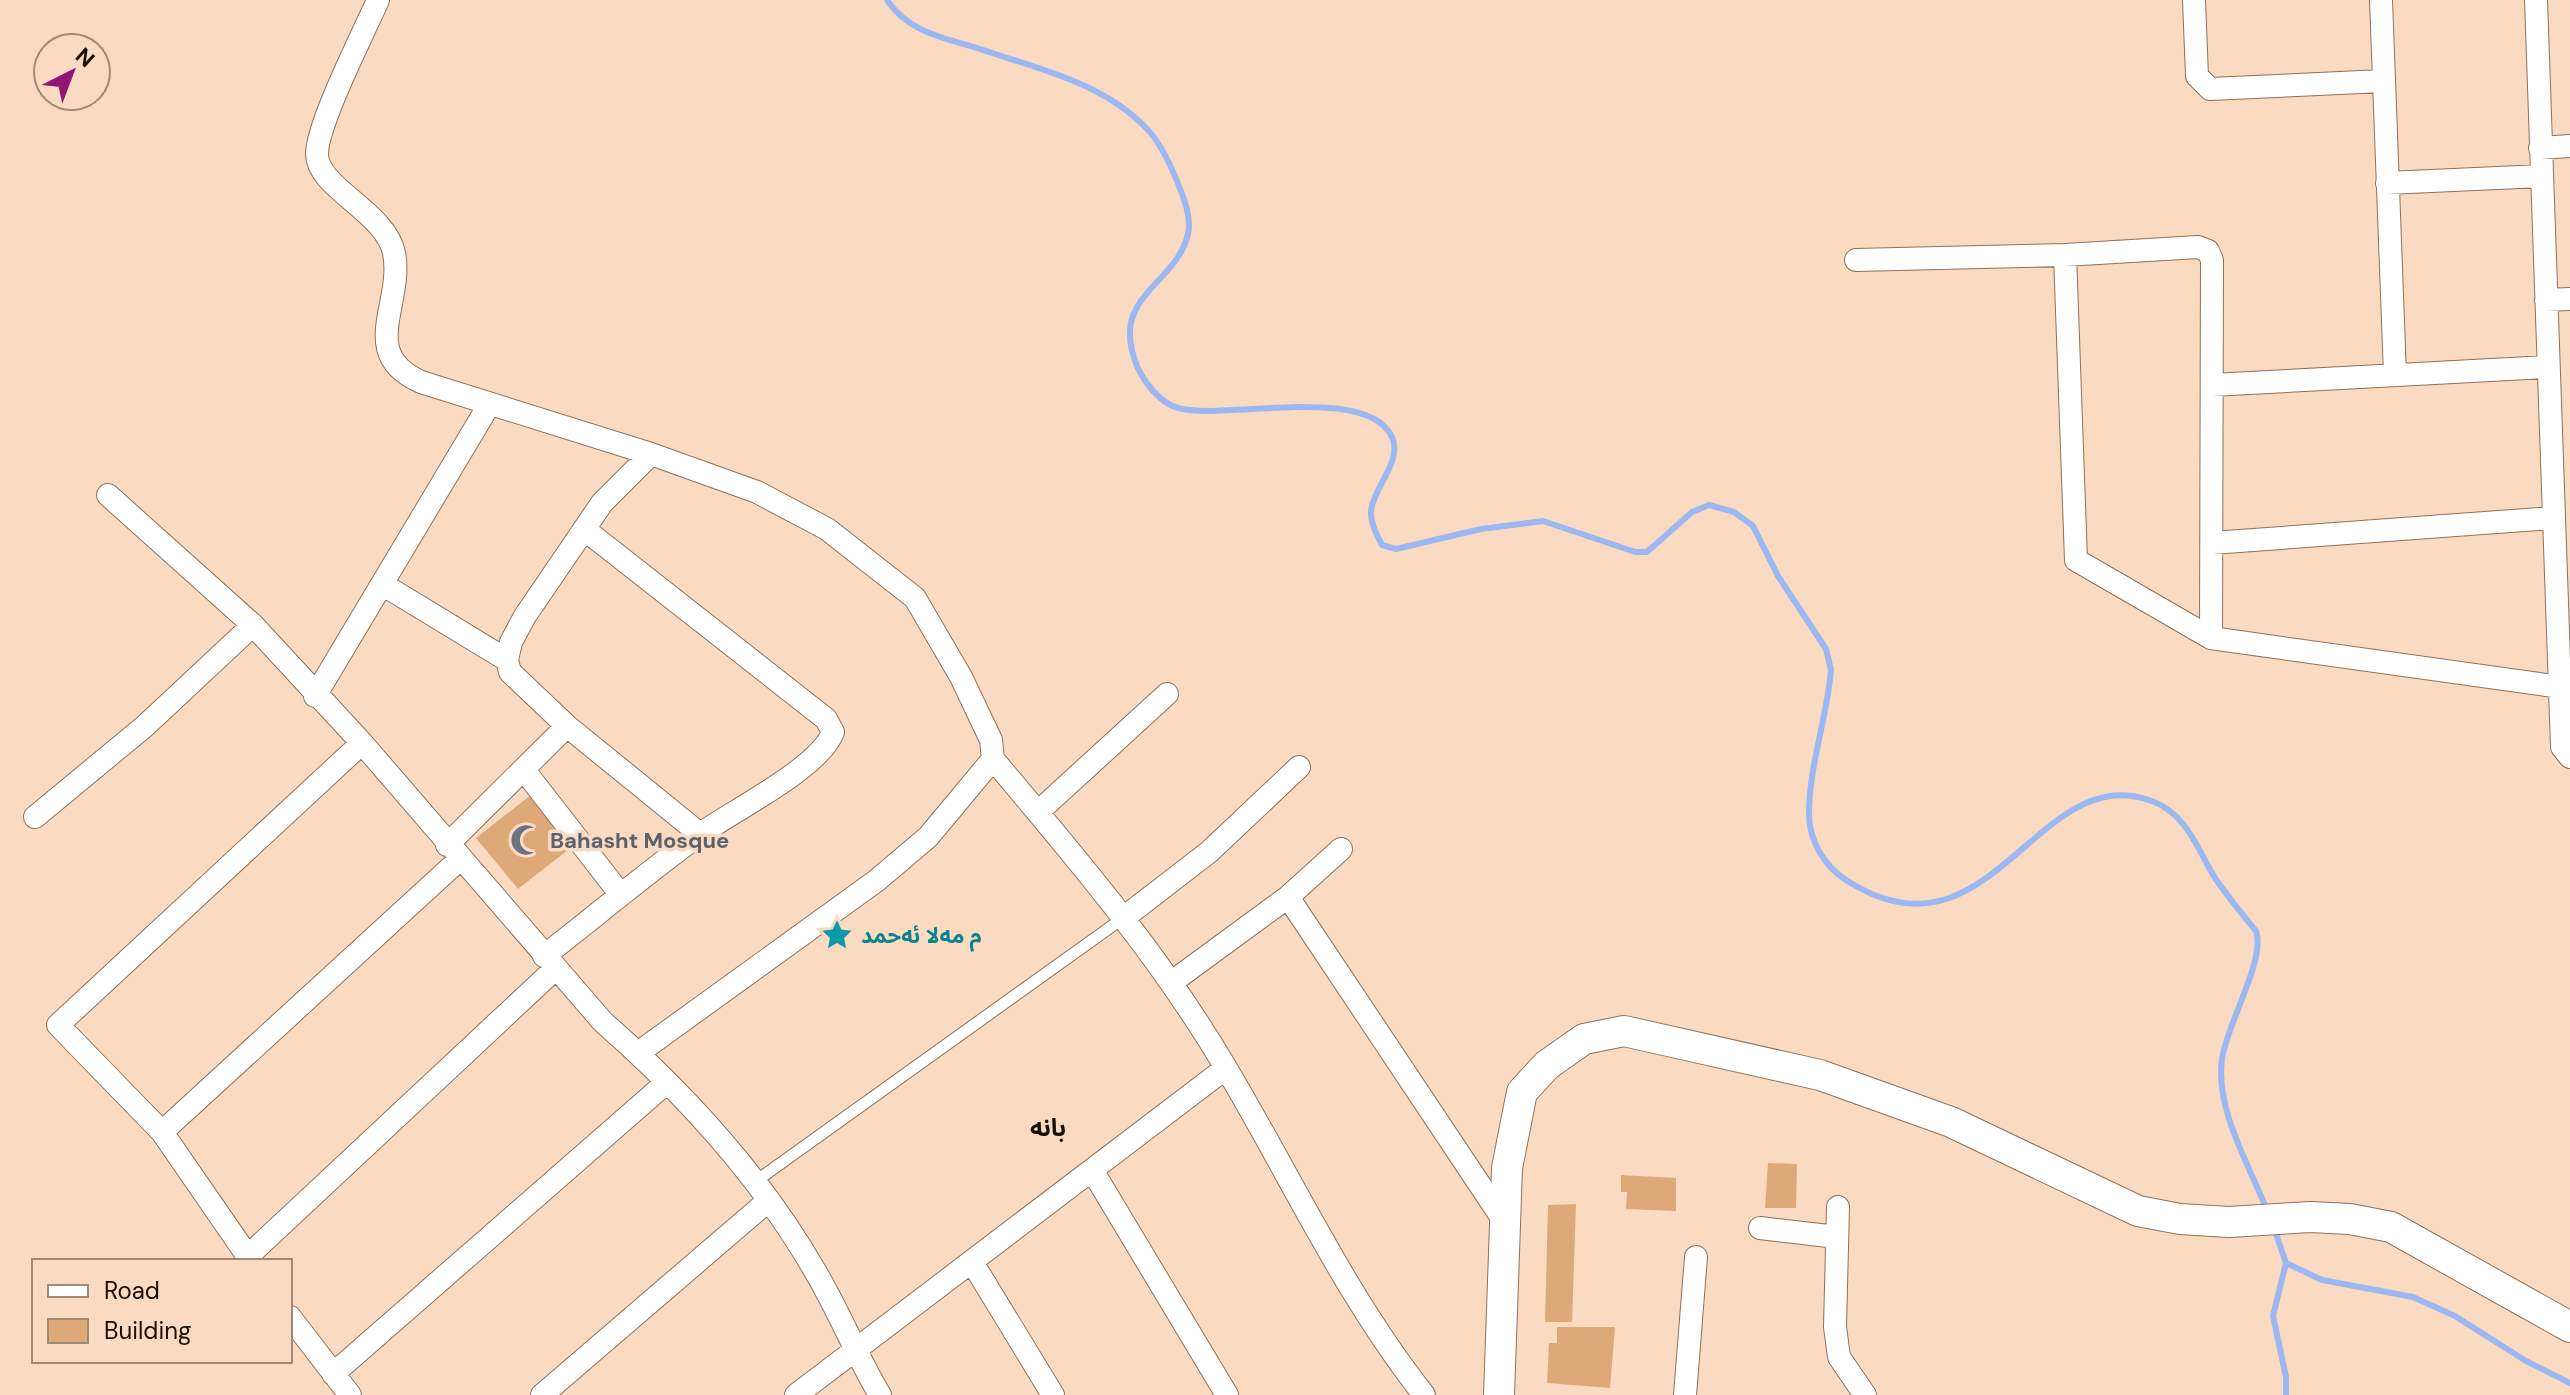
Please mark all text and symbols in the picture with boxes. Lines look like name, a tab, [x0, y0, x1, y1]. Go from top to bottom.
north arrow	[32, 32, 112, 112]
text: N	[69, 41, 101, 74]
mosque icon: Bahasht Mosque	[509, 823, 543, 857]
place label: Bahasht Mosque	[550, 826, 729, 855]
place icon: م مەلا ئەحمد	[820, 918, 854, 952]
place label: م مەلا ئەحمد	[861, 921, 982, 952]
district label: بانە	[1030, 1112, 1066, 1143]
legend	[32, 1259, 292, 1363]
text: Road	[104, 1275, 160, 1306]
text: Building	[104, 1315, 191, 1346]

